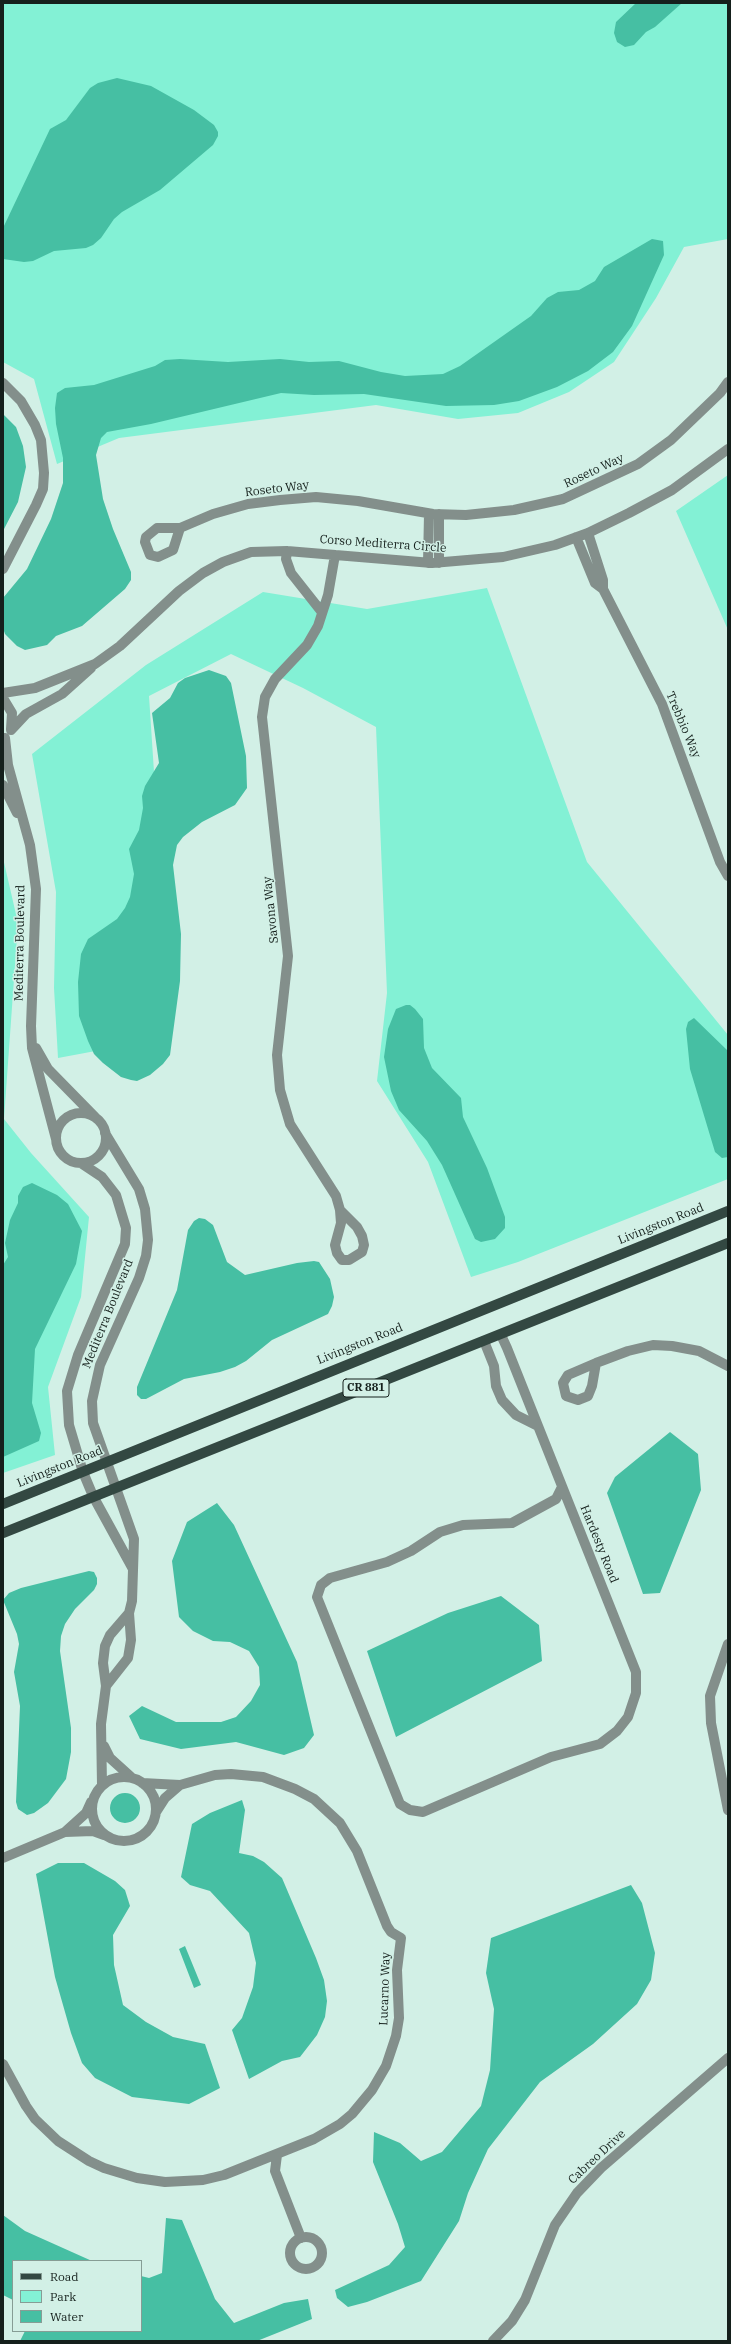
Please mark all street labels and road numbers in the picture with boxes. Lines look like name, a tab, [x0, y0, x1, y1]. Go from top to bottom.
street label: Roseto Way	[562, 451, 626, 491]
street label: Roseto Way	[244, 478, 310, 500]
street label: Corso Mediterra Circle	[319, 532, 447, 556]
street label: Trebbio Way	[663, 690, 703, 760]
street label: Savona Way	[260, 876, 282, 944]
street label: Mediterra Boulevard	[12, 885, 28, 1001]
street label: Livingston Road	[616, 1200, 706, 1248]
street label: Mediterra Boulevard	[80, 1257, 136, 1371]
street label: Livingston Road	[315, 1320, 405, 1368]
road number: CR 881	[343, 1379, 389, 1397]
street label: Livingston Road	[15, 1443, 105, 1491]
street label: Hardesty Road	[577, 1503, 621, 1585]
street label: Lucarno Way	[377, 1952, 393, 2026]
street label: Cabreo Drive	[565, 2127, 629, 2187]

